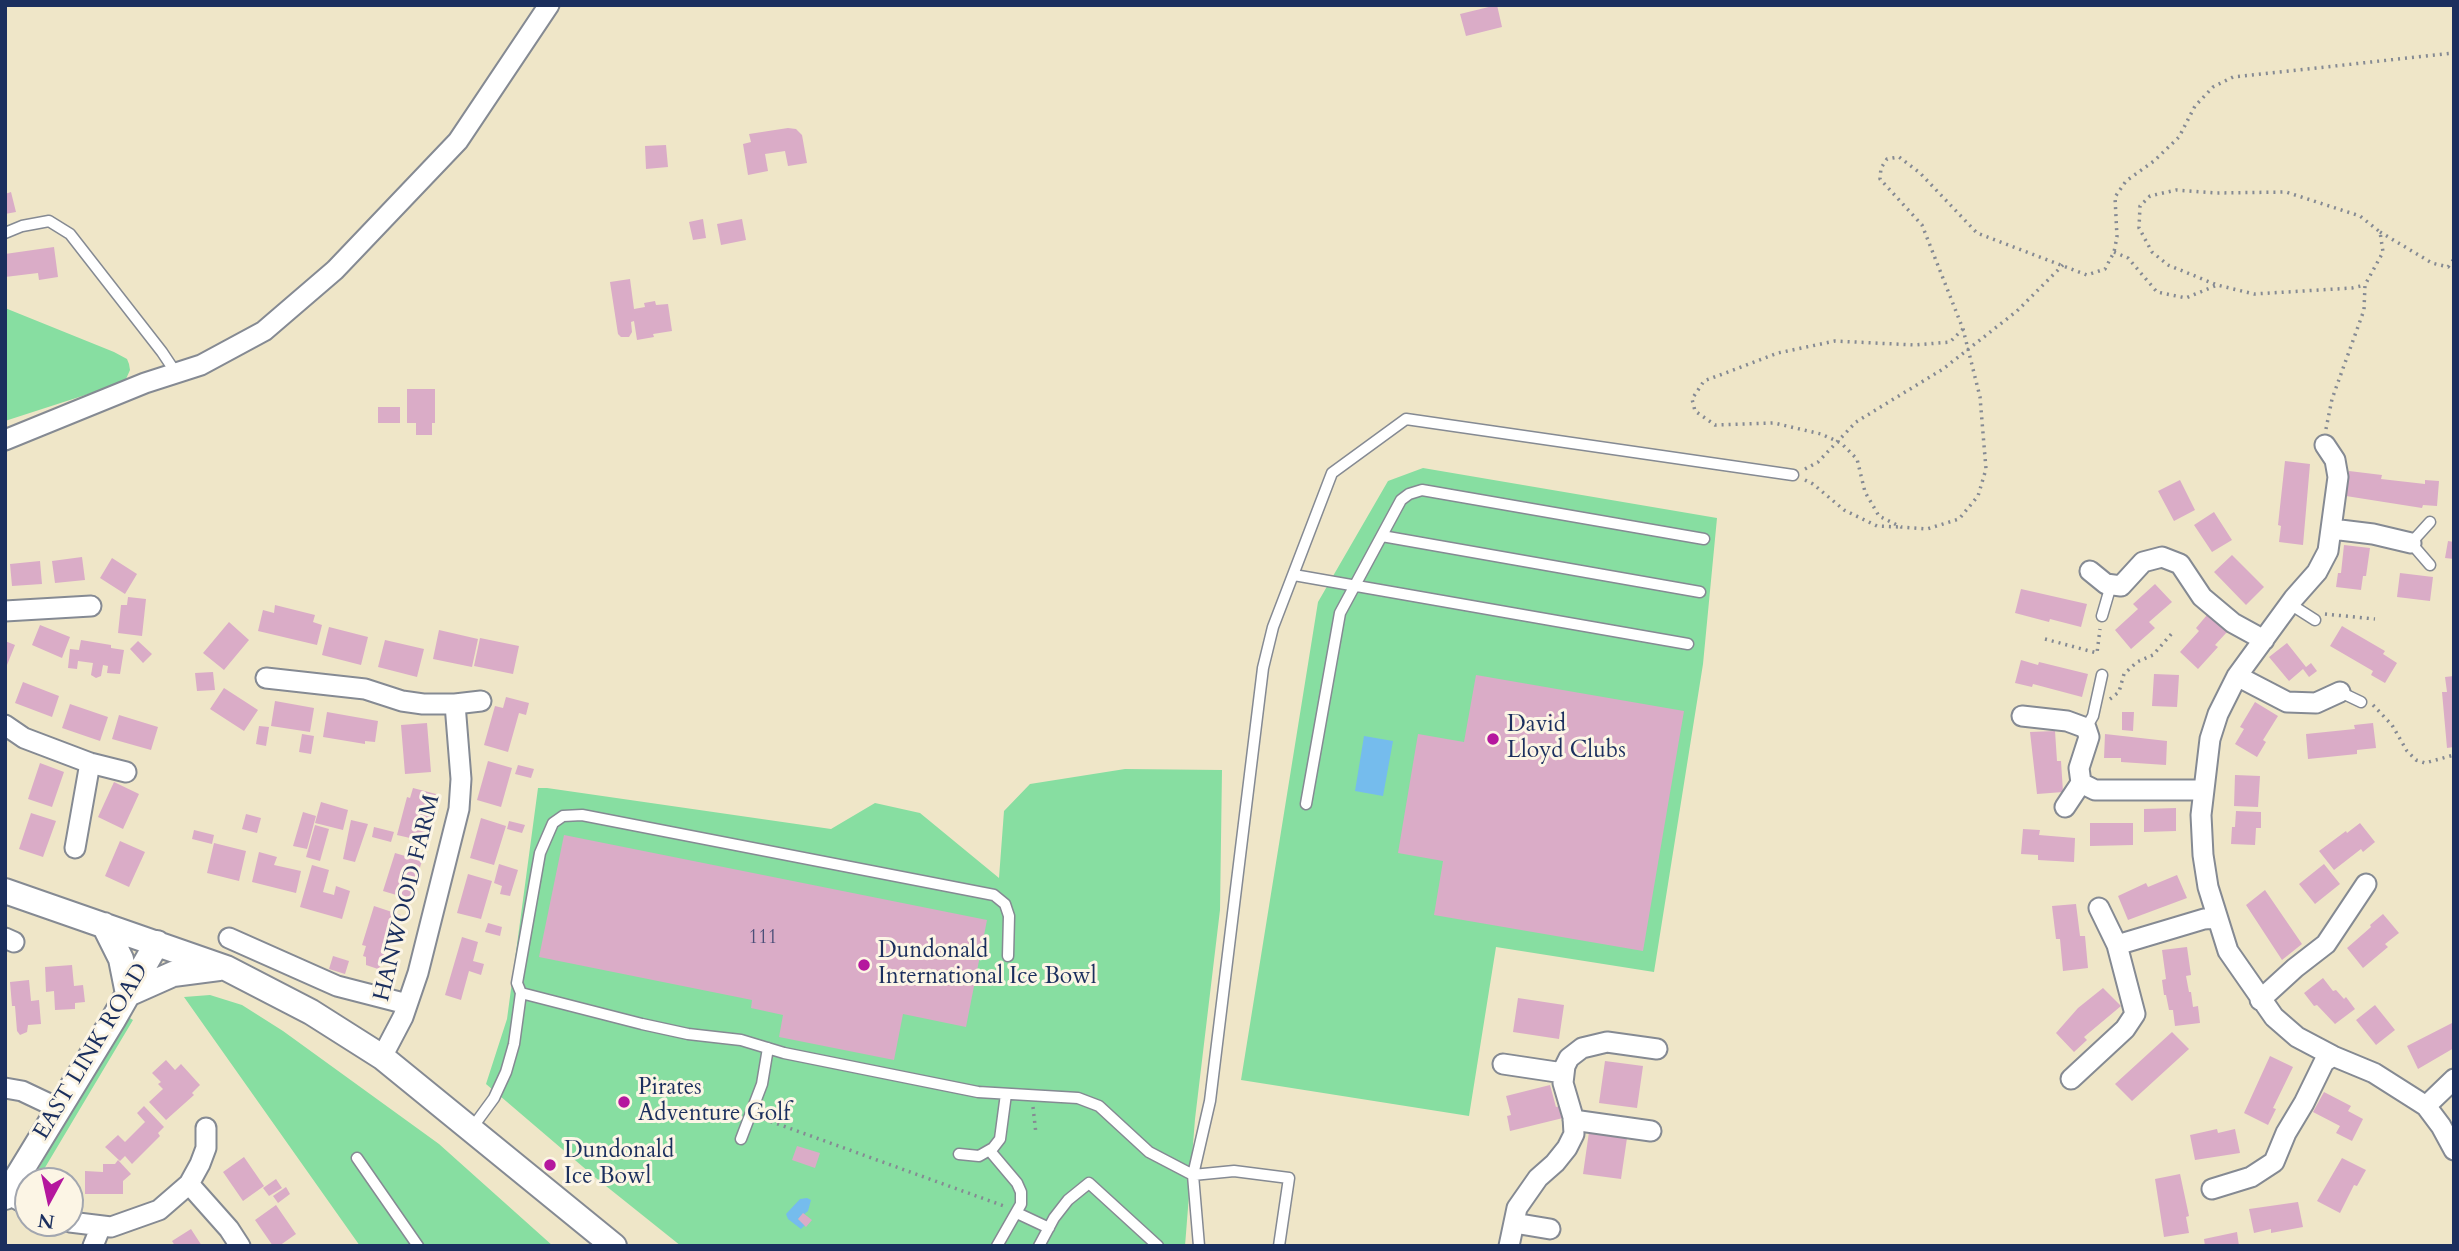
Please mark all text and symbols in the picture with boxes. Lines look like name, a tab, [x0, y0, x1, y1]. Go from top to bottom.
place label: David Lloyd Clubs	[1507, 712, 1626, 766]
marker: David Lloyd Clubs	[1485, 731, 1501, 747]
street label: HANWOOD FARM	[369, 792, 447, 1004]
house number: 111	[748, 928, 778, 950]
place label: Dundonald International Ice Bowl	[878, 938, 1097, 992]
marker: Dundonald International Ice Bowl	[856, 957, 872, 973]
street label: EAST LINK ROAD	[28, 959, 156, 1145]
place label: Pirates Adventure Golf	[638, 1075, 790, 1129]
marker: Pirates Adventure Golf	[616, 1094, 632, 1110]
place label: Dundonald Ice Bowl	[564, 1138, 674, 1192]
marker: Dundonald Ice Bowl	[542, 1157, 558, 1173]
north arrow	[14, 1167, 84, 1237]
text: N	[36, 1207, 56, 1235]

